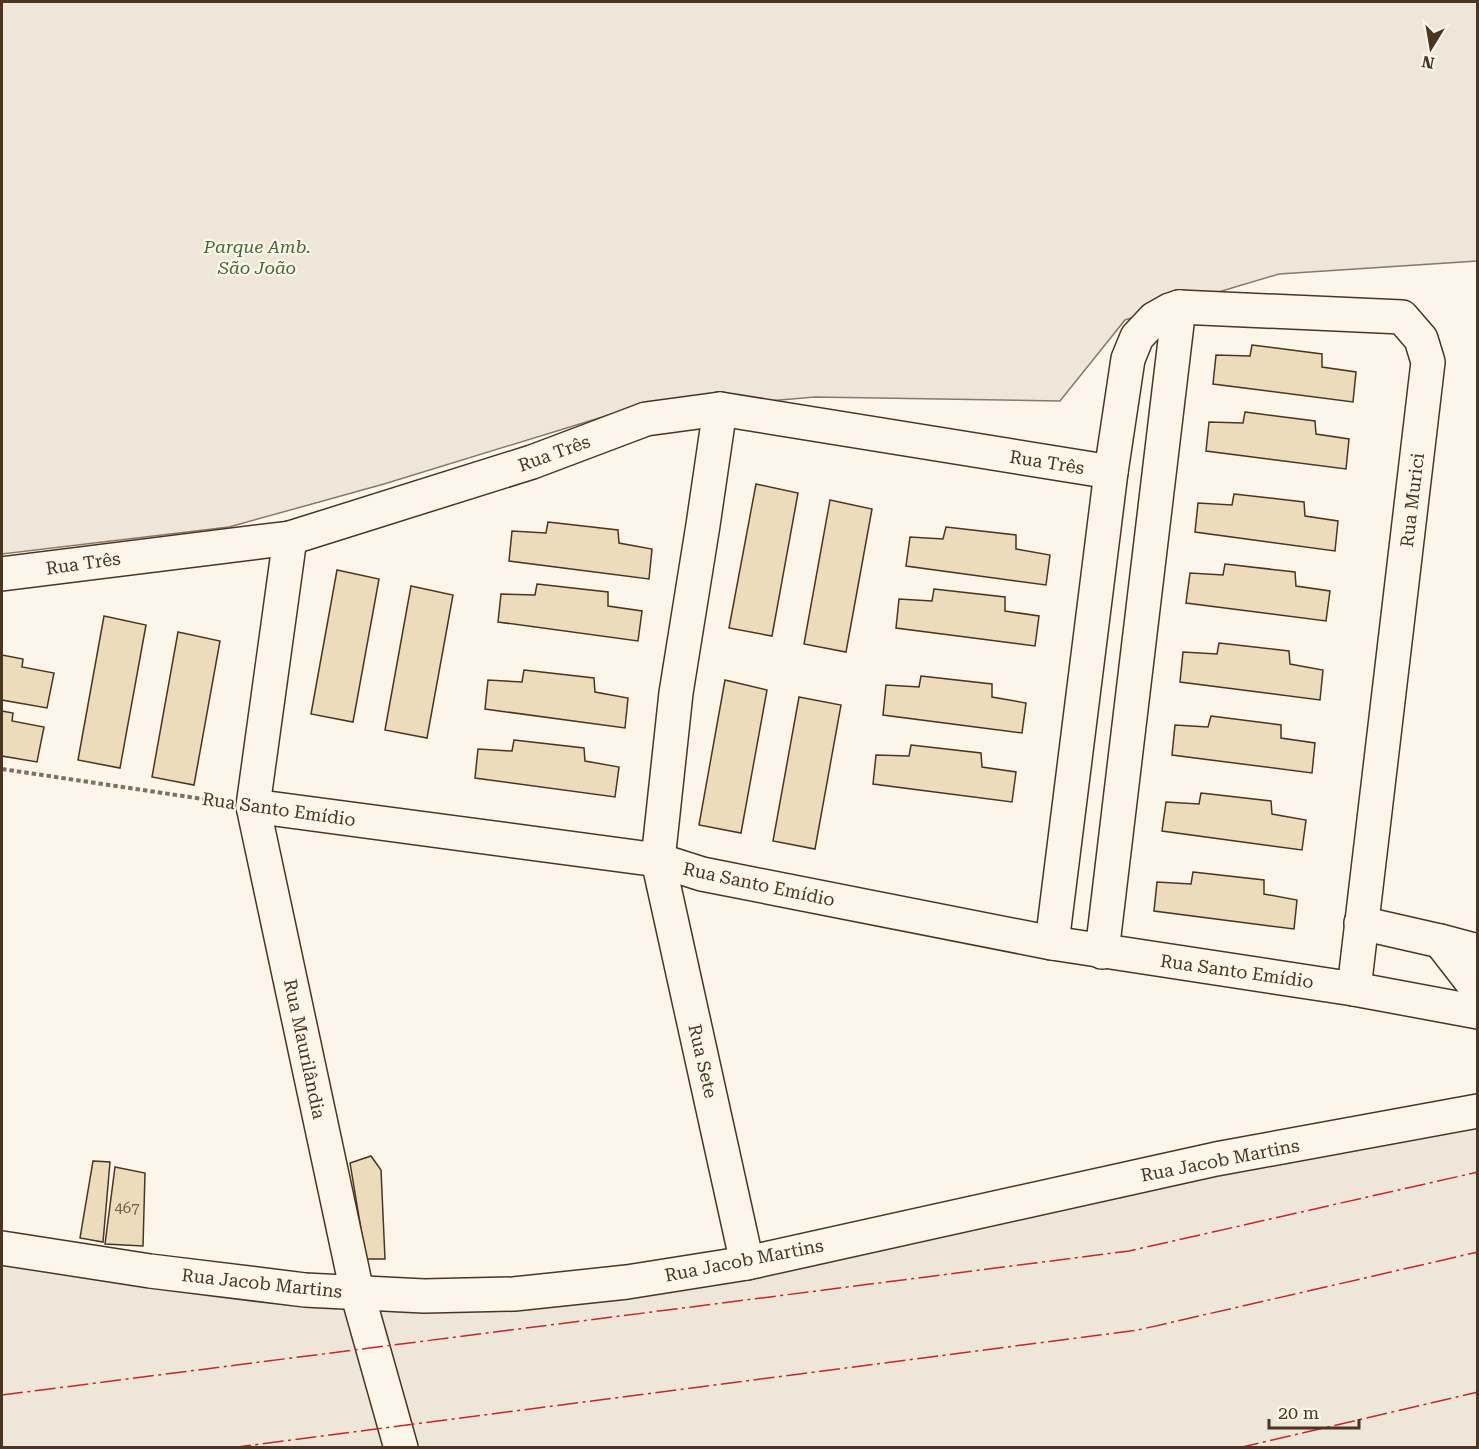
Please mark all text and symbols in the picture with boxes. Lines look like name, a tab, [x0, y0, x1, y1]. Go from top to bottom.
north arrow	[1401, 18, 1461, 78]
text: N	[1420, 52, 1436, 73]
park label: Parque Amb. São João	[203, 236, 310, 278]
street label: Rua Três	[515, 430, 593, 476]
street label: Rua Três	[1008, 446, 1086, 478]
street label: Rua Murici	[1396, 451, 1428, 548]
street label: Rua Três	[44, 547, 122, 579]
street label: Rua Santo Emídio	[201, 788, 357, 830]
street label: Rua Santo Emídio	[681, 858, 837, 910]
street label: Rua Santo Emídio	[1159, 950, 1315, 992]
street label: Rua Maurilândia	[280, 977, 330, 1121]
street label: Rua Sete	[684, 1022, 722, 1100]
street label: Rua Jacob Martins	[1139, 1134, 1301, 1186]
house number: 467	[114, 1199, 140, 1217]
street label: Rua Jacob Martins	[663, 1234, 825, 1286]
street label: Rua Jacob Martins	[181, 1264, 343, 1302]
scale bar	[1269, 1392, 1359, 1430]
text: 20 m	[1278, 1402, 1319, 1423]

